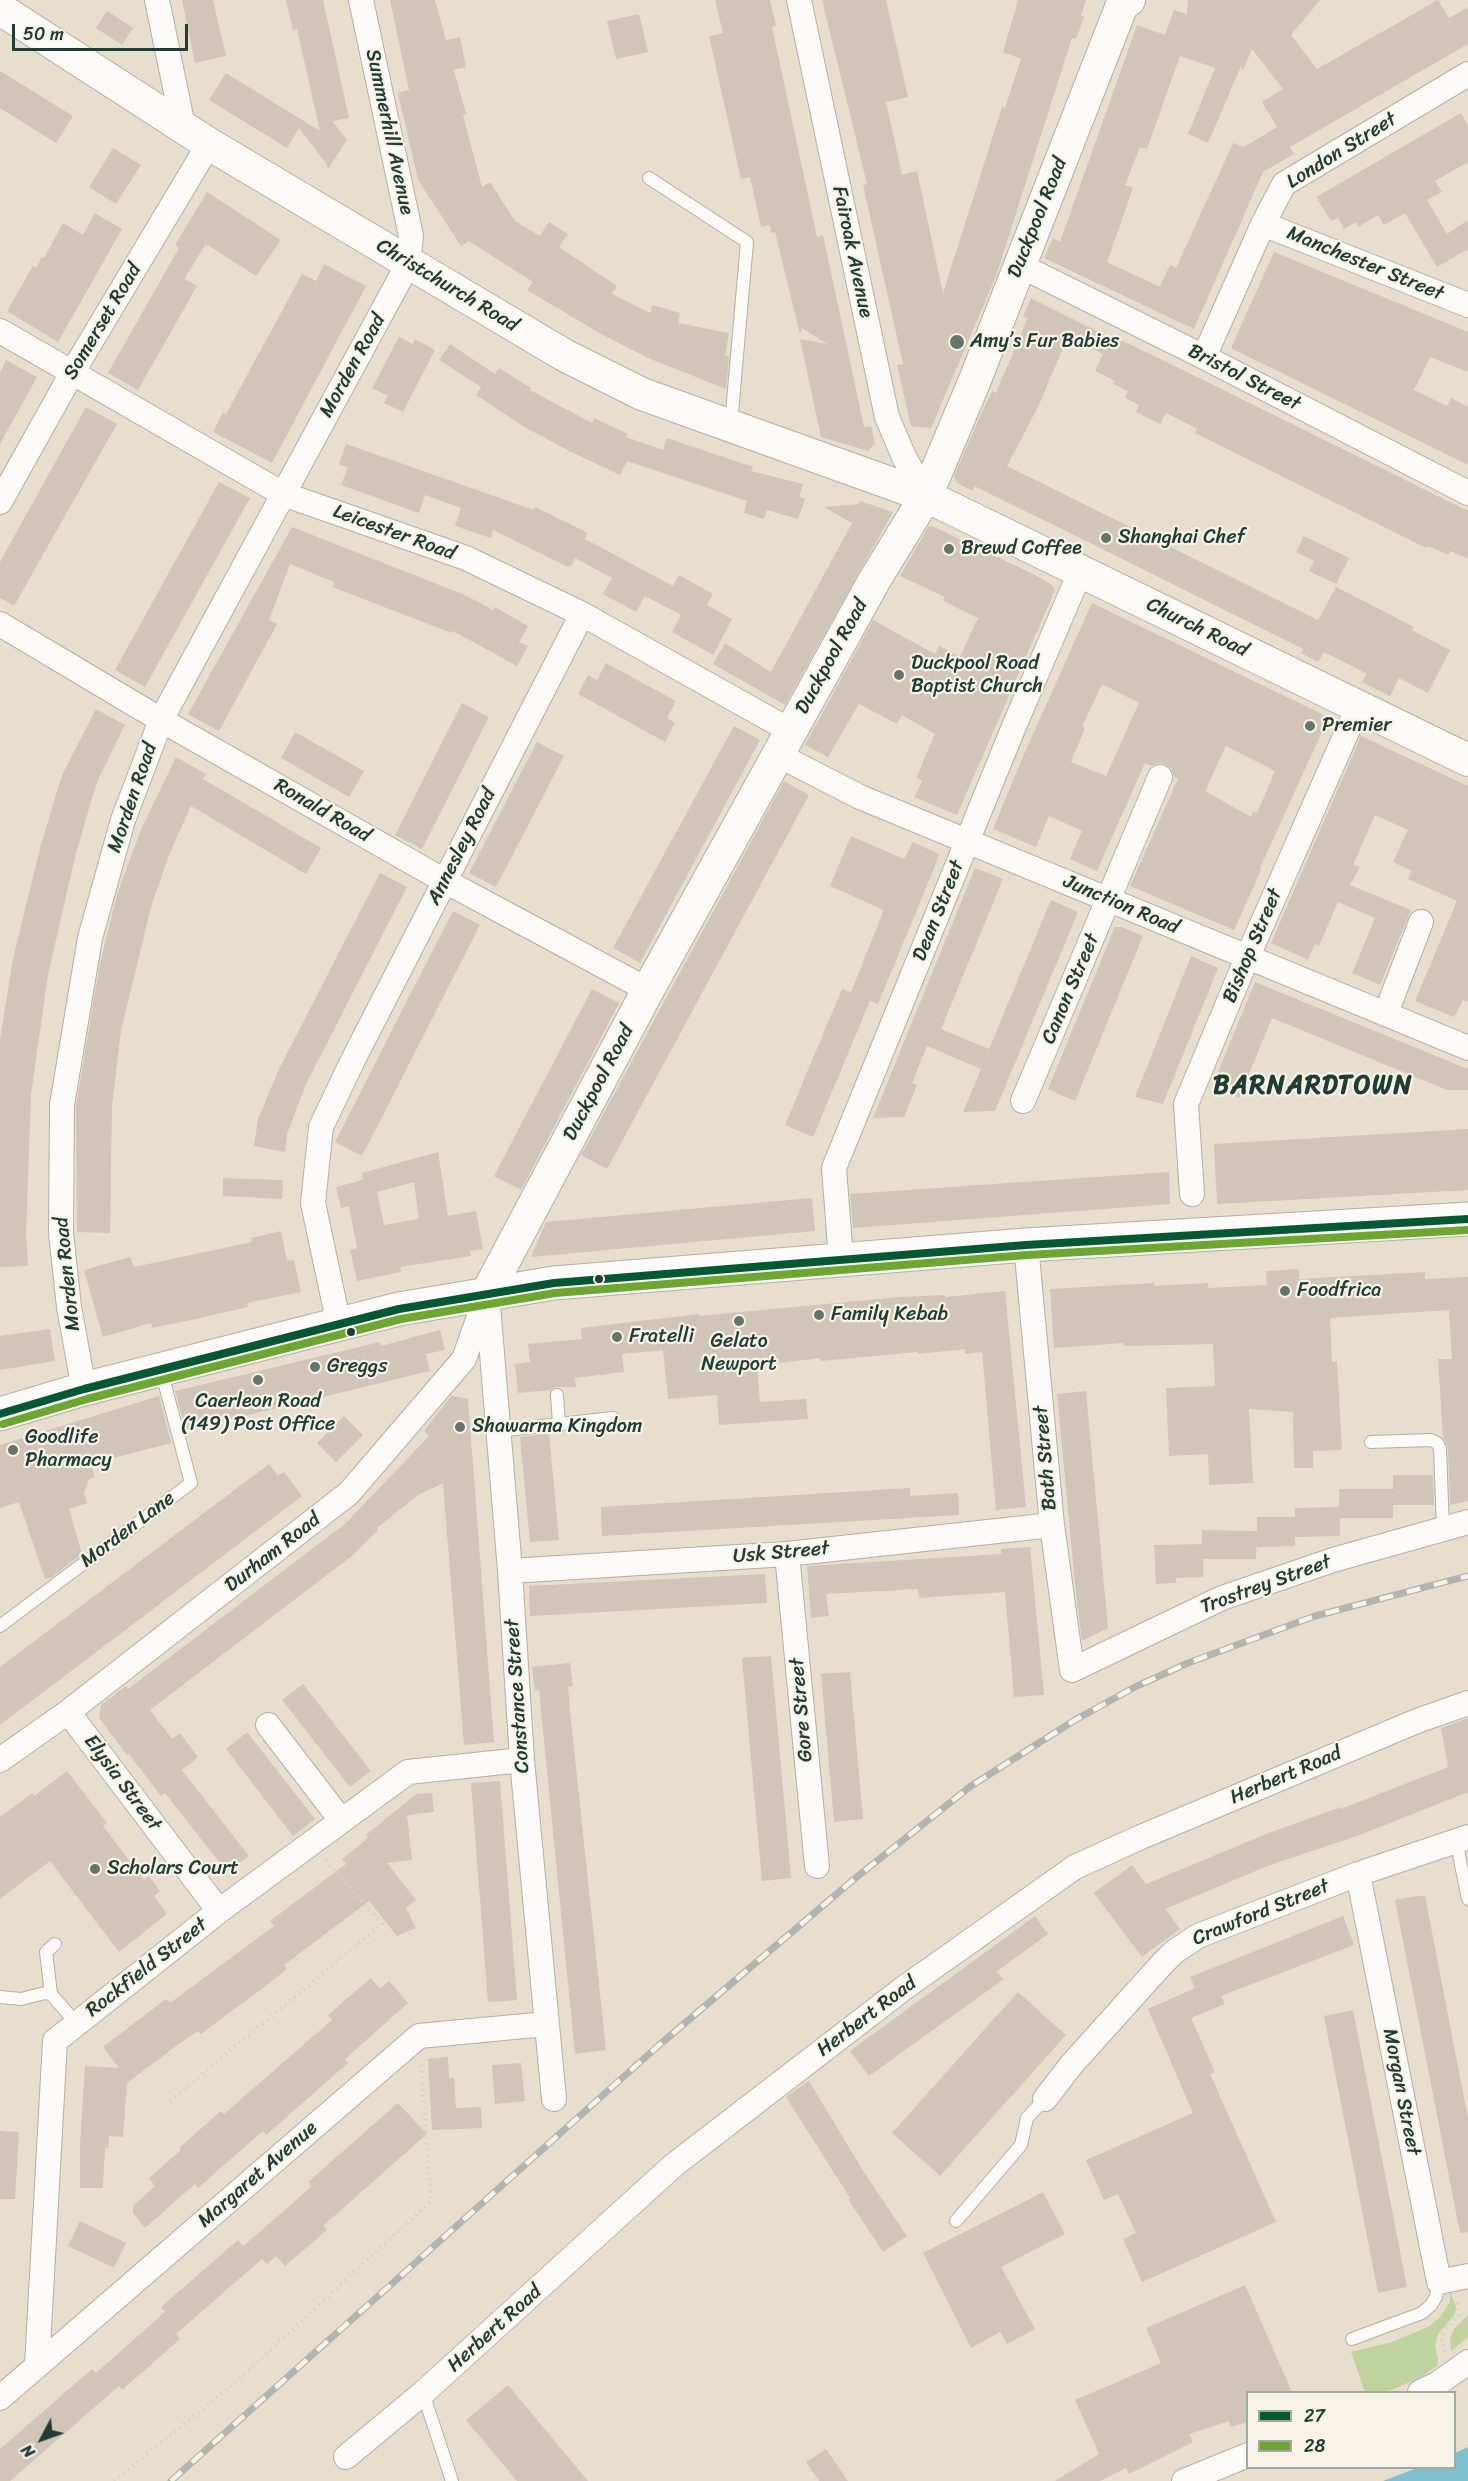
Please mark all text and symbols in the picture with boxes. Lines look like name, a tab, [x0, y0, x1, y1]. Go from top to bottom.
scale bar	[15, 12, 190, 50]
text: 50 m	[23, 18, 64, 50]
street label: Summerhill Avenue	[360, 47, 418, 217]
street label: London Street	[1283, 108, 1401, 194]
street label: Duckpool Road	[1003, 154, 1073, 282]
street label: Fairoak Avenue	[826, 184, 878, 320]
street label: Manchester Street	[1283, 222, 1447, 306]
street label: Christchurch Road	[372, 234, 522, 338]
street label: Somerset Road	[59, 260, 147, 384]
street label: Morden Road	[315, 310, 391, 422]
place label: Amy’s Fur Babies	[970, 330, 1119, 354]
marker: Amy’s Fur Babies	[948, 333, 966, 351]
street label: Bristol Street	[1184, 339, 1304, 417]
street label: Leicester Road	[330, 500, 458, 566]
place label: Shanghai Chef	[1118, 526, 1245, 550]
marker: Shanghai Chef	[1099, 531, 1113, 545]
place label: Brewd Coffee	[961, 537, 1082, 561]
marker: Brewd Coffee	[942, 542, 956, 556]
street label: Church Road	[1142, 593, 1252, 663]
street label: Duckpool Road	[791, 595, 873, 719]
place label: Duckpool Road Baptist Church	[911, 652, 1043, 699]
marker: Duckpool Road Baptist Church	[892, 668, 906, 682]
place label: Premier	[1322, 714, 1391, 738]
marker: Premier	[1303, 719, 1317, 733]
street label: Morden Road	[103, 740, 163, 856]
street label: Ronald Road	[269, 774, 375, 848]
street label: Annesley Road	[422, 785, 502, 909]
street label: Dean Street	[908, 857, 970, 965]
street label: Junction Road	[1060, 870, 1182, 940]
street label: Bishop Street	[1218, 885, 1288, 1007]
street label: Canon Street	[1037, 930, 1105, 1048]
street label: Duckpool Road	[558, 1021, 640, 1145]
district label: BARNARDTOWN	[1213, 1070, 1413, 1102]
street label: Morden Road	[50, 1216, 86, 1332]
unlabelled marker	[593, 1273, 605, 1285]
place label: Foodfrica	[1297, 1279, 1381, 1303]
marker: Foodfrica	[1278, 1284, 1292, 1298]
place label: Family Kebab	[831, 1303, 948, 1327]
marker: Family Kebab	[812, 1308, 826, 1322]
marker: Gelato Newport	[732, 1314, 746, 1328]
place label: Fratelli	[629, 1325, 694, 1349]
unlabelled marker	[345, 1326, 357, 1338]
marker: Fratelli	[610, 1330, 624, 1344]
place label: Gelato Newport	[701, 1330, 777, 1377]
place label: Greggs	[327, 1355, 387, 1379]
marker: Greggs	[308, 1360, 322, 1374]
marker: Caerleon Road (149) Post Office	[251, 1373, 265, 1387]
place label: Caerleon Road (149) Post Office	[181, 1390, 335, 1437]
street label: Bath Street	[1029, 1405, 1063, 1511]
place label: Shawarma Kingdom	[472, 1415, 642, 1439]
marker: Shawarma Kingdom	[453, 1420, 467, 1434]
place label: Goodlife Pharmacy	[25, 1426, 112, 1473]
marker: Goodlife Pharmacy	[6, 1443, 20, 1457]
street label: Morden Lane	[76, 1487, 180, 1573]
street label: Durham Road	[220, 1508, 326, 1598]
street label: Usk Street	[732, 1537, 830, 1569]
street label: Trostrey Street	[1197, 1550, 1335, 1620]
street label: Constance Street	[501, 1618, 535, 1774]
street label: Gore Street	[785, 1657, 819, 1763]
street label: Elysia Street	[78, 1730, 166, 1836]
street label: Herbert Road	[1227, 1742, 1345, 1810]
place label: Scholars Court	[107, 1857, 239, 1881]
marker: Scholars Court	[88, 1862, 102, 1876]
street label: Crawford Street	[1189, 1875, 1333, 1951]
street label: Rockfield Street	[81, 1913, 213, 2023]
street label: Herbert Road	[812, 1972, 922, 2062]
street label: Morgan Street	[1377, 2026, 1425, 2158]
street label: Margaret Avenue	[193, 2117, 323, 2233]
street label: Herbert Road	[443, 2280, 547, 2378]
legend	[1246, 2391, 1456, 2469]
text: 27	[1304, 2400, 1325, 2432]
north arrow	[12, 2409, 72, 2469]
text: 28	[1304, 2430, 1325, 2462]
text: N	[13, 2437, 43, 2465]

